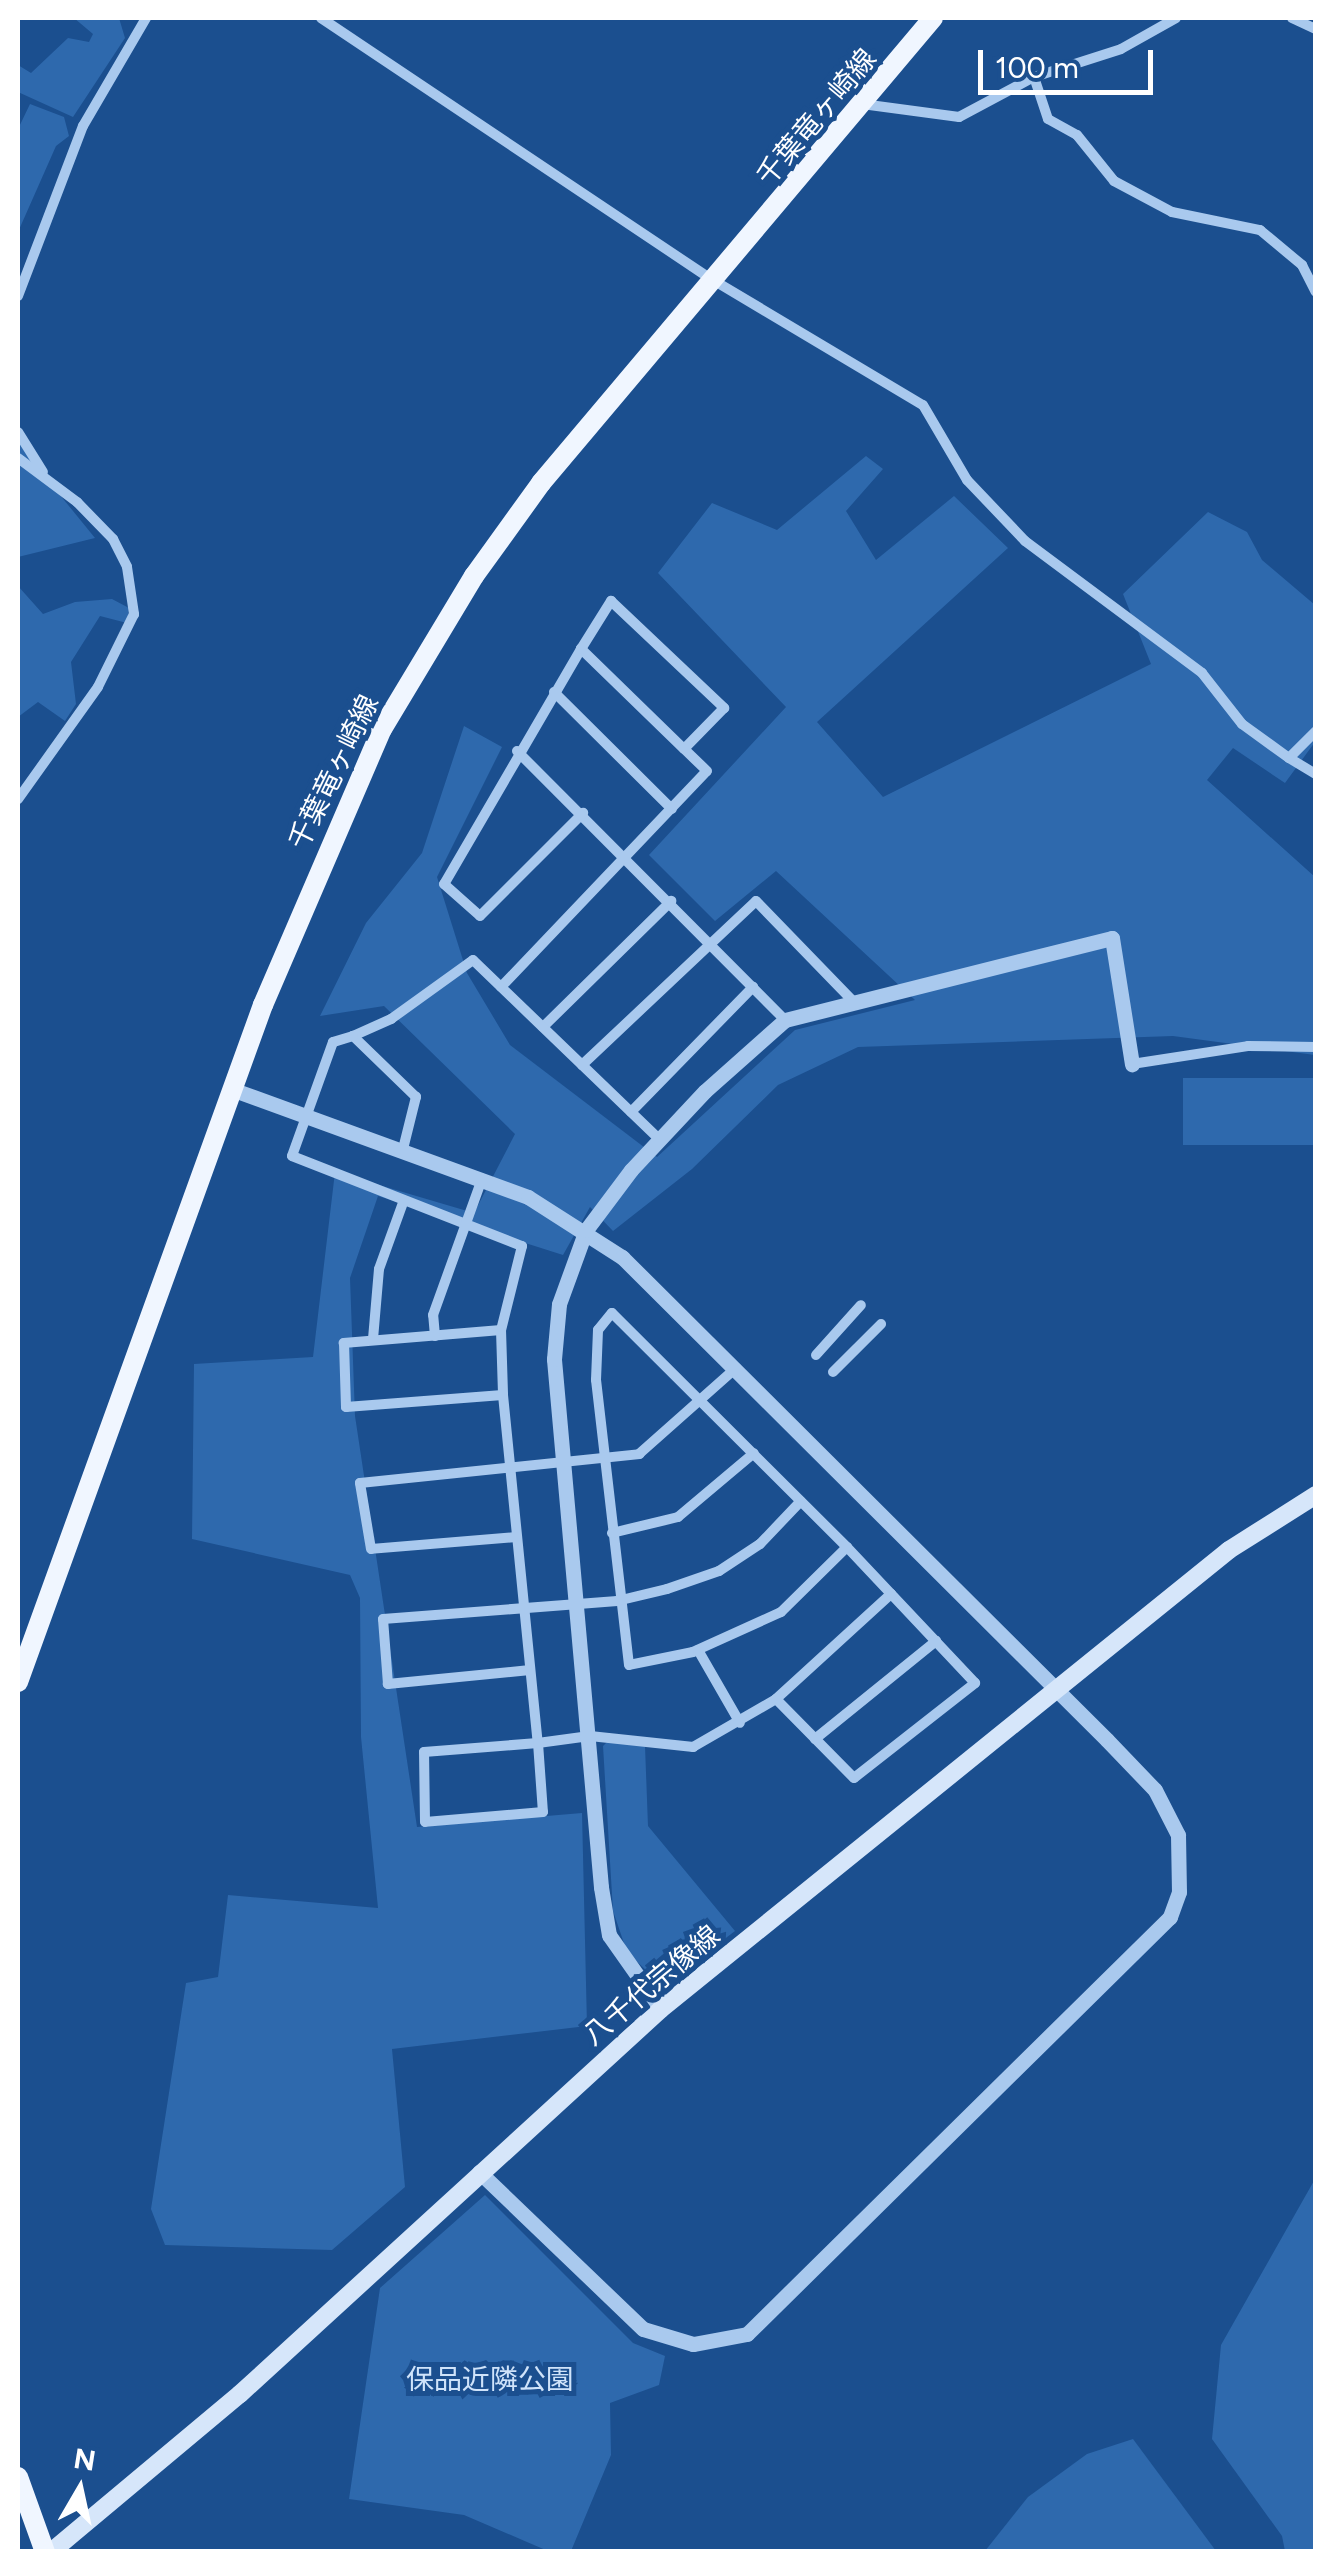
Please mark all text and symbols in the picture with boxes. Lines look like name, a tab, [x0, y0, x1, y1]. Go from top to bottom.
scale bar	[983, 30, 1158, 92]
street label: 千葉竜ヶ崎線	[749, 42, 883, 192]
text: 100 m	[995, 49, 1079, 86]
street label: 千葉竜ヶ崎線	[281, 689, 385, 855]
street label: 八千代宗像線	[576, 1918, 726, 2052]
park label: 保品近隣公園	[406, 2362, 574, 2396]
north arrow	[30, 2439, 130, 2539]
text: N	[71, 2441, 98, 2478]

